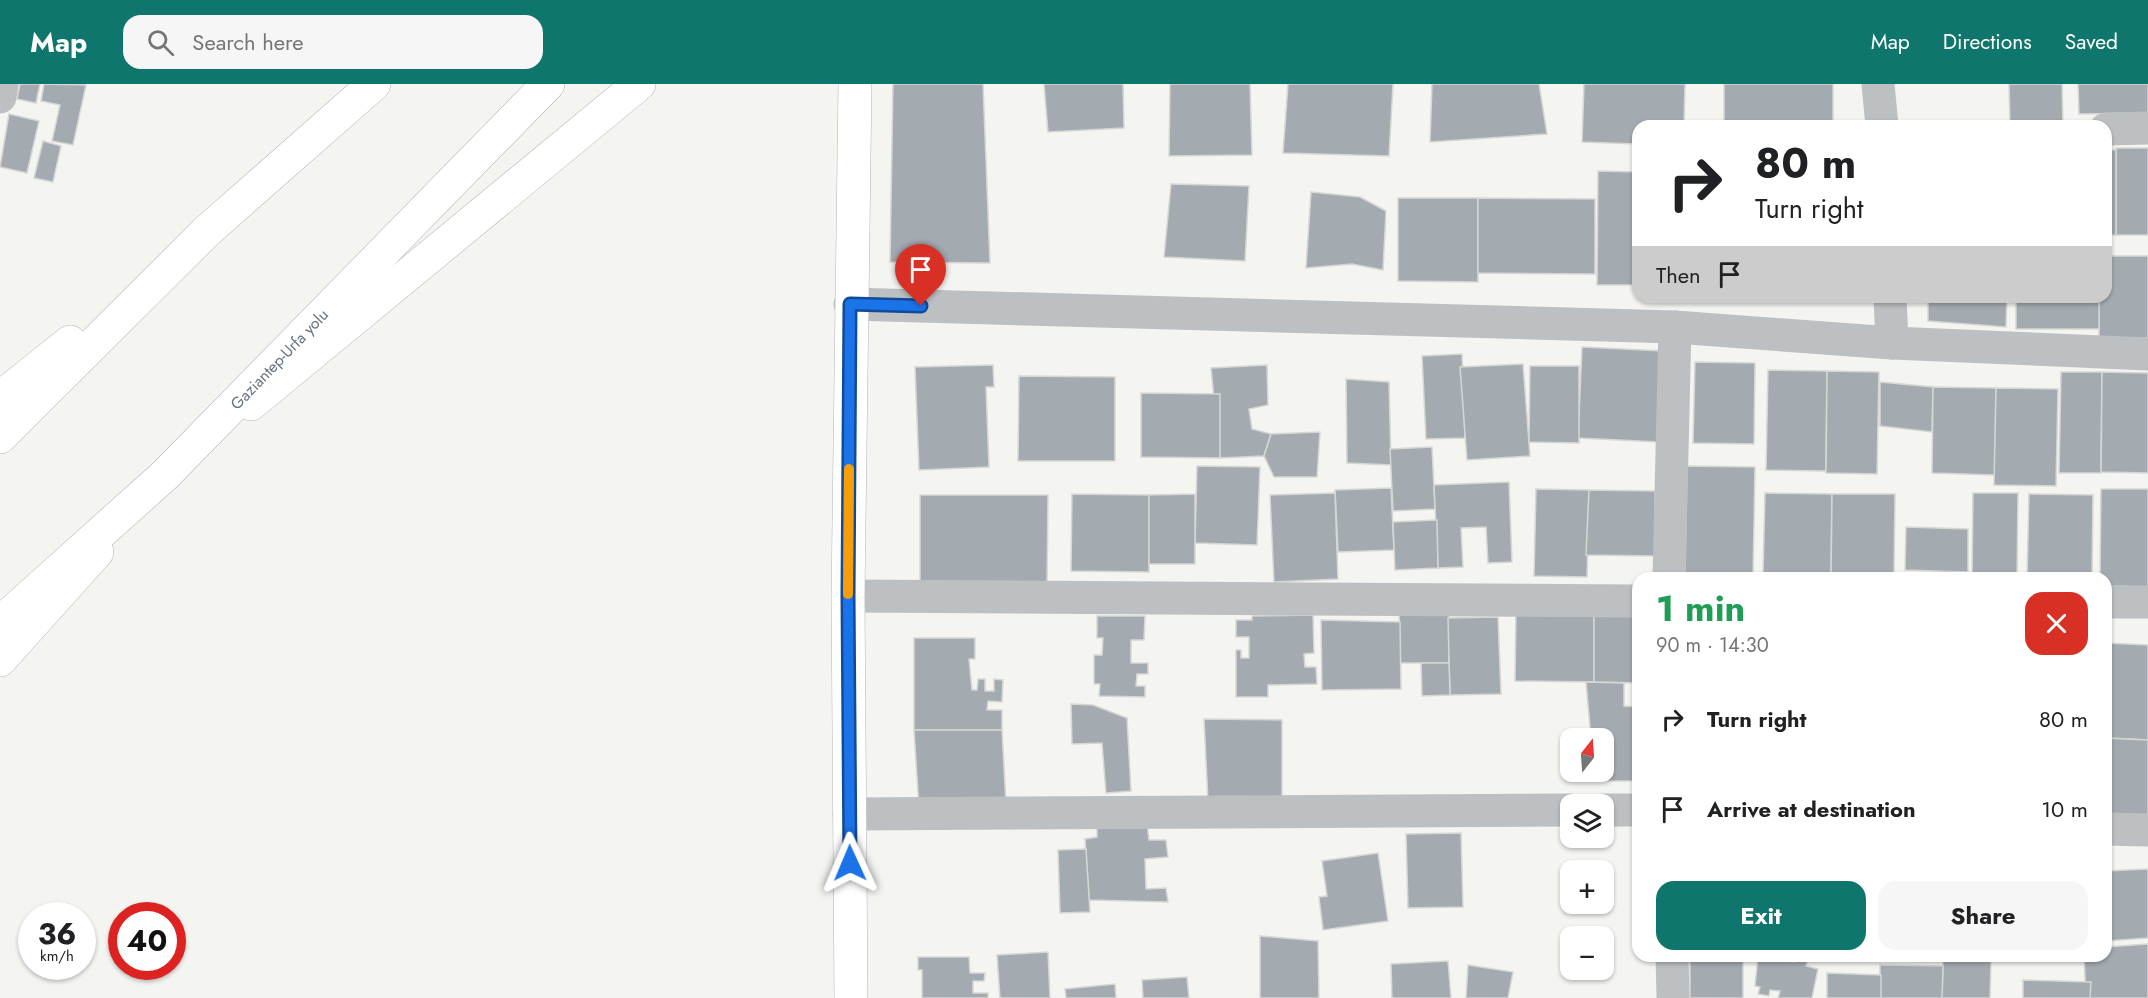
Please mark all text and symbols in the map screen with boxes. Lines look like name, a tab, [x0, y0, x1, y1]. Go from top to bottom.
search box	[123, 15, 543, 69]
text: Map	[30, 22, 87, 63]
icon: search	[144, 26, 177, 59]
text: Search here	[192, 26, 304, 58]
text: Map	[1871, 27, 1910, 57]
text: Directions	[1943, 27, 2032, 57]
text: Saved	[2065, 27, 2118, 57]
text: 80 m	[1755, 133, 1856, 194]
icon: right	[1656, 144, 1734, 222]
text: Turn right	[1755, 189, 1863, 228]
pin	[895, 244, 946, 306]
icon: arrive	[904, 253, 937, 286]
icon: arrive	[1713, 258, 1746, 291]
text: Then	[1656, 259, 1701, 291]
street label: Gaziantep-Urfa yolu	[225, 304, 334, 415]
text: 1 min	[1656, 582, 1745, 634]
button: close	[2025, 592, 2088, 655]
text: 90 m · 14:30	[1656, 631, 1769, 660]
icon: right	[1656, 703, 1689, 736]
text: Turn right	[1707, 703, 1807, 735]
text: 80 m	[2039, 703, 2088, 735]
north arrow	[1560, 728, 1614, 782]
map controls	[1560, 728, 1614, 980]
icon: arrive	[1656, 793, 1689, 826]
text: Arrive at destination	[1707, 793, 1916, 825]
text: 10 m	[2041, 793, 2088, 825]
button: layers	[1560, 794, 1614, 848]
position arrow	[818, 831, 882, 895]
button: +	[1560, 860, 1614, 914]
button: Exit	[1656, 881, 1866, 950]
button: Share	[1878, 881, 2088, 950]
speed limit sign: 40	[108, 902, 186, 980]
text: 36	[38, 912, 76, 955]
button: −	[1560, 926, 1614, 980]
text: km/h	[40, 945, 74, 967]

